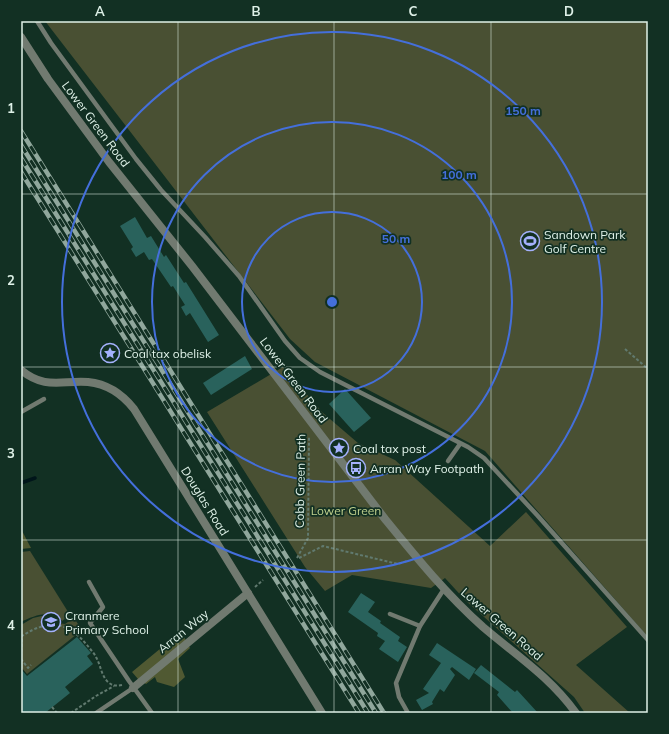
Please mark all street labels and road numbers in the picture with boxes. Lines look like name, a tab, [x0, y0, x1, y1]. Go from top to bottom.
street label: Lower Green Road	[59, 78, 133, 170]
street label: Lower Green Road	[257, 334, 331, 426]
street label: Cobb Green Path	[292, 434, 308, 528]
street label: Douglas Road	[178, 464, 232, 538]
street label: Lower Green Road	[458, 584, 546, 664]
street label: Arran Way	[155, 606, 212, 656]

